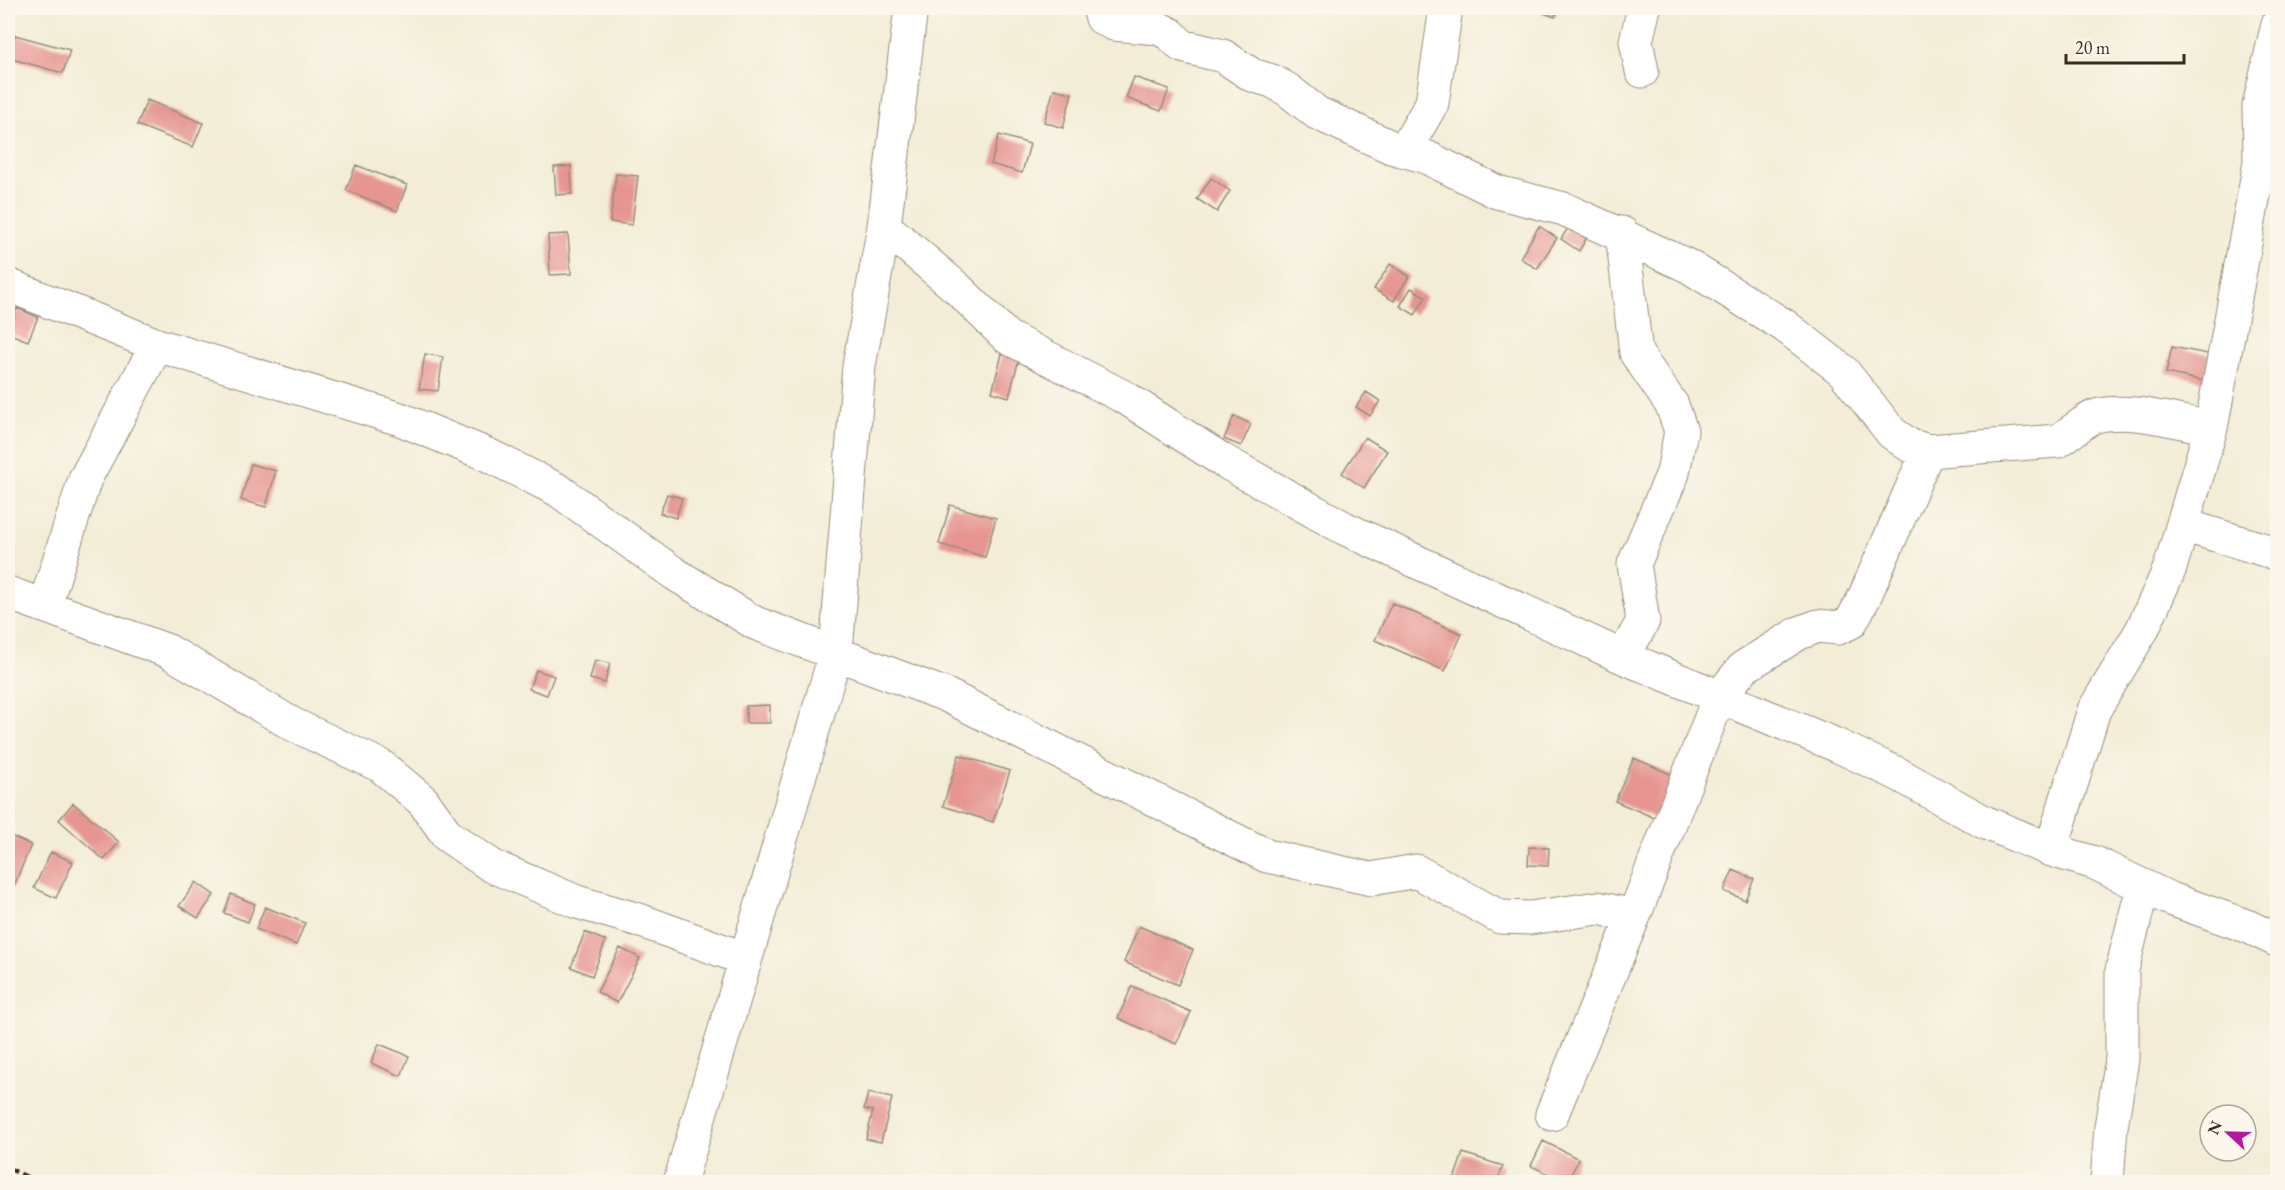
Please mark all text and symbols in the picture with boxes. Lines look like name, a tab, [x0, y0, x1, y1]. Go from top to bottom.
scale bar	[2066, 27, 2184, 65]
text: 20 m	[2075, 36, 2110, 59]
north arrow	[2198, 1103, 2258, 1163]
text: N	[2202, 1118, 2227, 1138]

